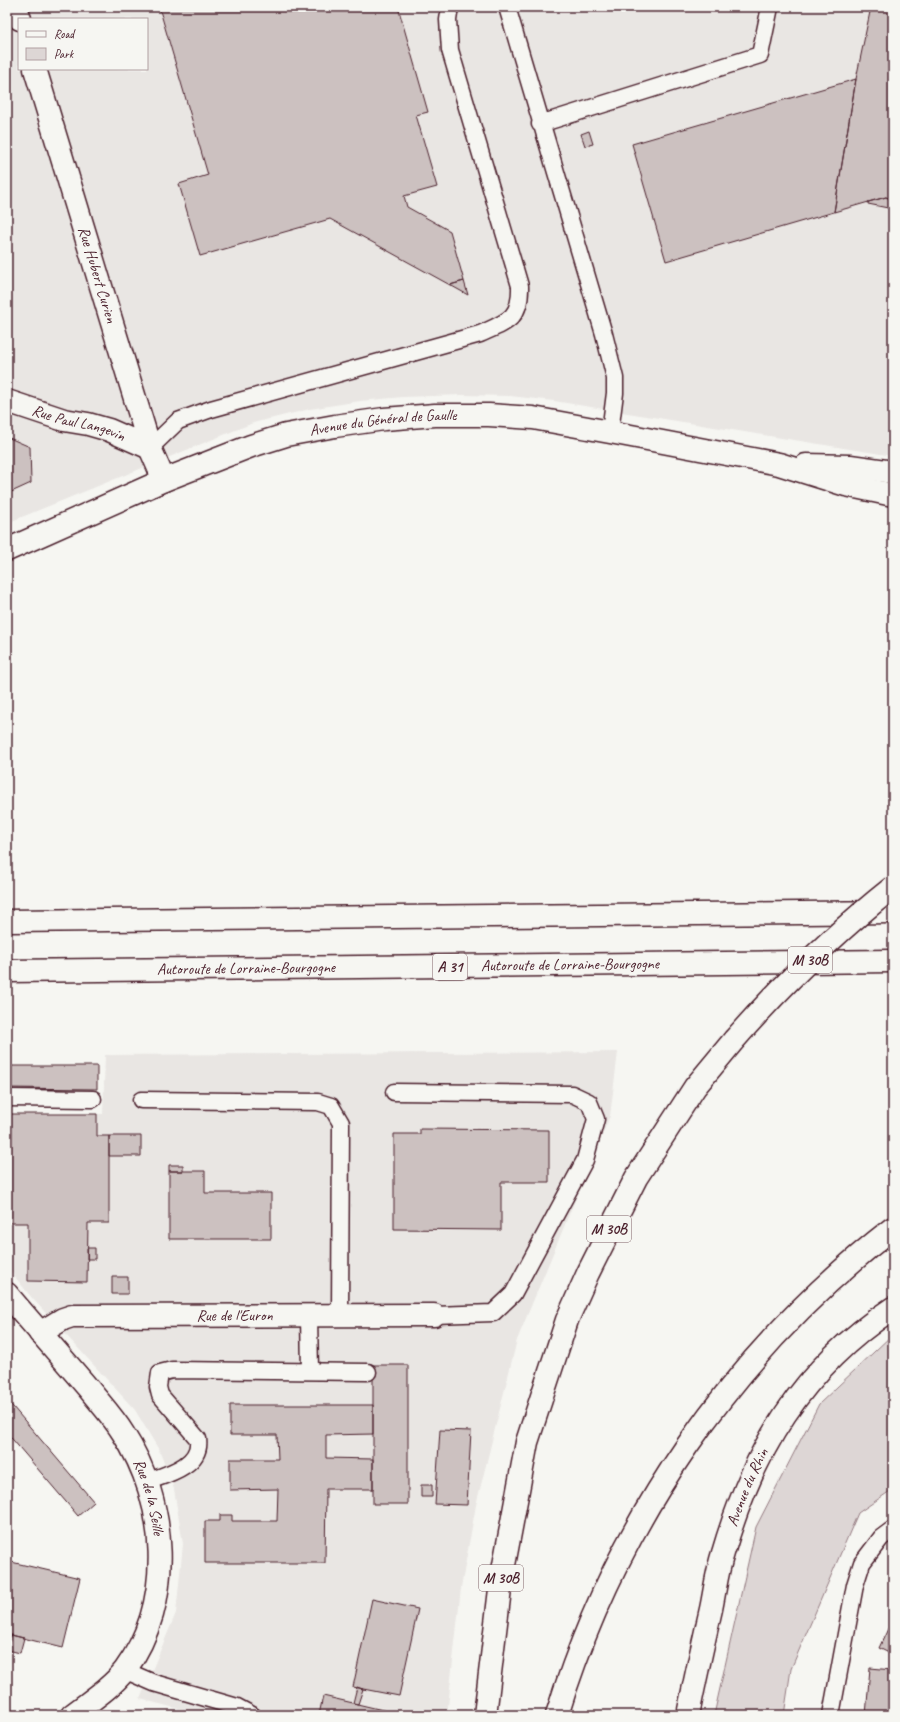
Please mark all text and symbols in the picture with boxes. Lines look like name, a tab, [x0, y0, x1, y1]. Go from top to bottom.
legend	[18, 18, 148, 70]
text: Road	[54, 26, 76, 42]
text: Park	[54, 46, 75, 62]
street label: Rue Hubert Curien	[73, 224, 122, 326]
street label: Rue Paul Langevin	[29, 400, 129, 446]
street label: Avenue du Général de Gaulle	[308, 405, 458, 440]
road number: M 30B	[788, 947, 832, 973]
road number: A 31	[433, 954, 467, 980]
street label: Autoroute de Lorraine-Bourgogne	[481, 954, 661, 976]
street label: Autoroute de Lorraine-Bourgogne	[157, 957, 337, 979]
road number: M 30B	[587, 1216, 631, 1242]
street label: Rue de l'Euron	[197, 1305, 273, 1326]
street label: Avenue du Rhin	[722, 1444, 773, 1529]
street label: Rue de la Seille	[129, 1456, 169, 1538]
road number: M 30B	[479, 1565, 523, 1591]

